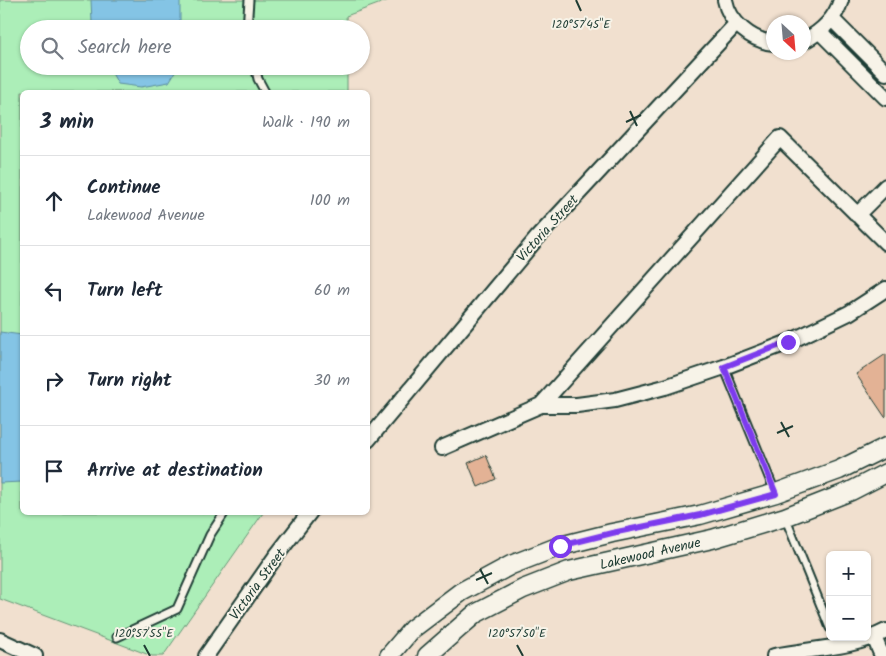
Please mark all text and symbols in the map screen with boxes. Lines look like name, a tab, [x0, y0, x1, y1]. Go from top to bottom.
text: 120°57'45"E	[552, 15, 611, 34]
north arrow	[766, 15, 811, 60]
search box	[20, 20, 370, 75]
text: Search here	[78, 33, 172, 63]
icon: search	[38, 34, 66, 62]
text: 3 min	[40, 106, 94, 139]
text: Walk · 190 m	[262, 110, 350, 135]
text: Continue	[87, 173, 160, 203]
icon: ahead	[40, 187, 68, 215]
text: 100 m	[310, 188, 350, 213]
street label: Victoria Street	[511, 190, 585, 267]
text: Lakewood Avenue	[87, 203, 205, 228]
text: Turn left	[87, 276, 162, 306]
icon: left	[40, 277, 68, 305]
text: 60 m	[314, 278, 350, 303]
route end	[777, 331, 800, 354]
text: Turn right	[87, 366, 172, 396]
icon: right	[40, 367, 68, 395]
text: 30 m	[314, 368, 350, 393]
text: Arrive at destination	[87, 456, 263, 486]
icon: arrive	[40, 457, 68, 485]
street label: Lakewood Avenue	[598, 532, 704, 576]
route start	[549, 535, 572, 558]
street label: Victoria Street	[224, 544, 292, 625]
map controls	[826, 551, 871, 641]
button: +	[826, 551, 871, 596]
button: −	[826, 596, 871, 641]
text: 120°57'55"E	[115, 624, 174, 643]
text: 120°57'50"E	[488, 624, 547, 643]

